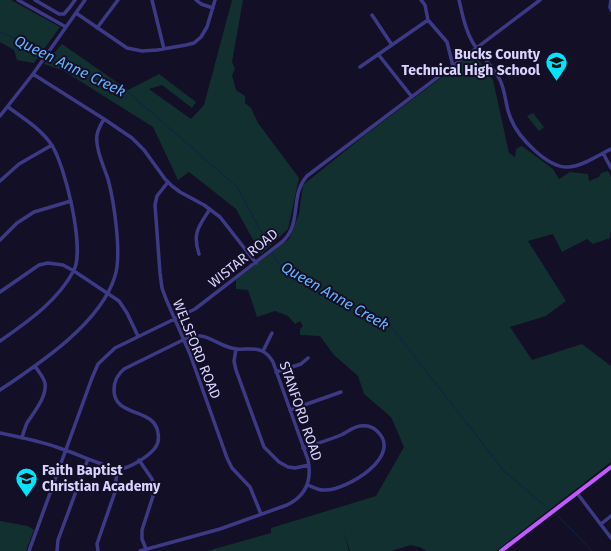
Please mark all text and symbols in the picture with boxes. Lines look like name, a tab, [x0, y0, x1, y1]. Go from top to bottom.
water label: Queen Anne Creek	[11, 31, 129, 101]
place label: Bucks County Technical High School	[401, 46, 541, 79]
school or university icon: Bucks County Technical High School	[543, 49, 569, 82]
street label: WISTAR ROAD	[205, 225, 282, 292]
water label: Queen Anne Creek	[278, 258, 392, 334]
street label: WELSFORD ROAD	[169, 297, 224, 401]
street label: STANFORD ROAD	[276, 359, 325, 463]
place label: Faith Baptist Christian Academy	[42, 462, 161, 495]
school or university icon: Faith Baptist Christian Academy	[14, 465, 40, 498]

